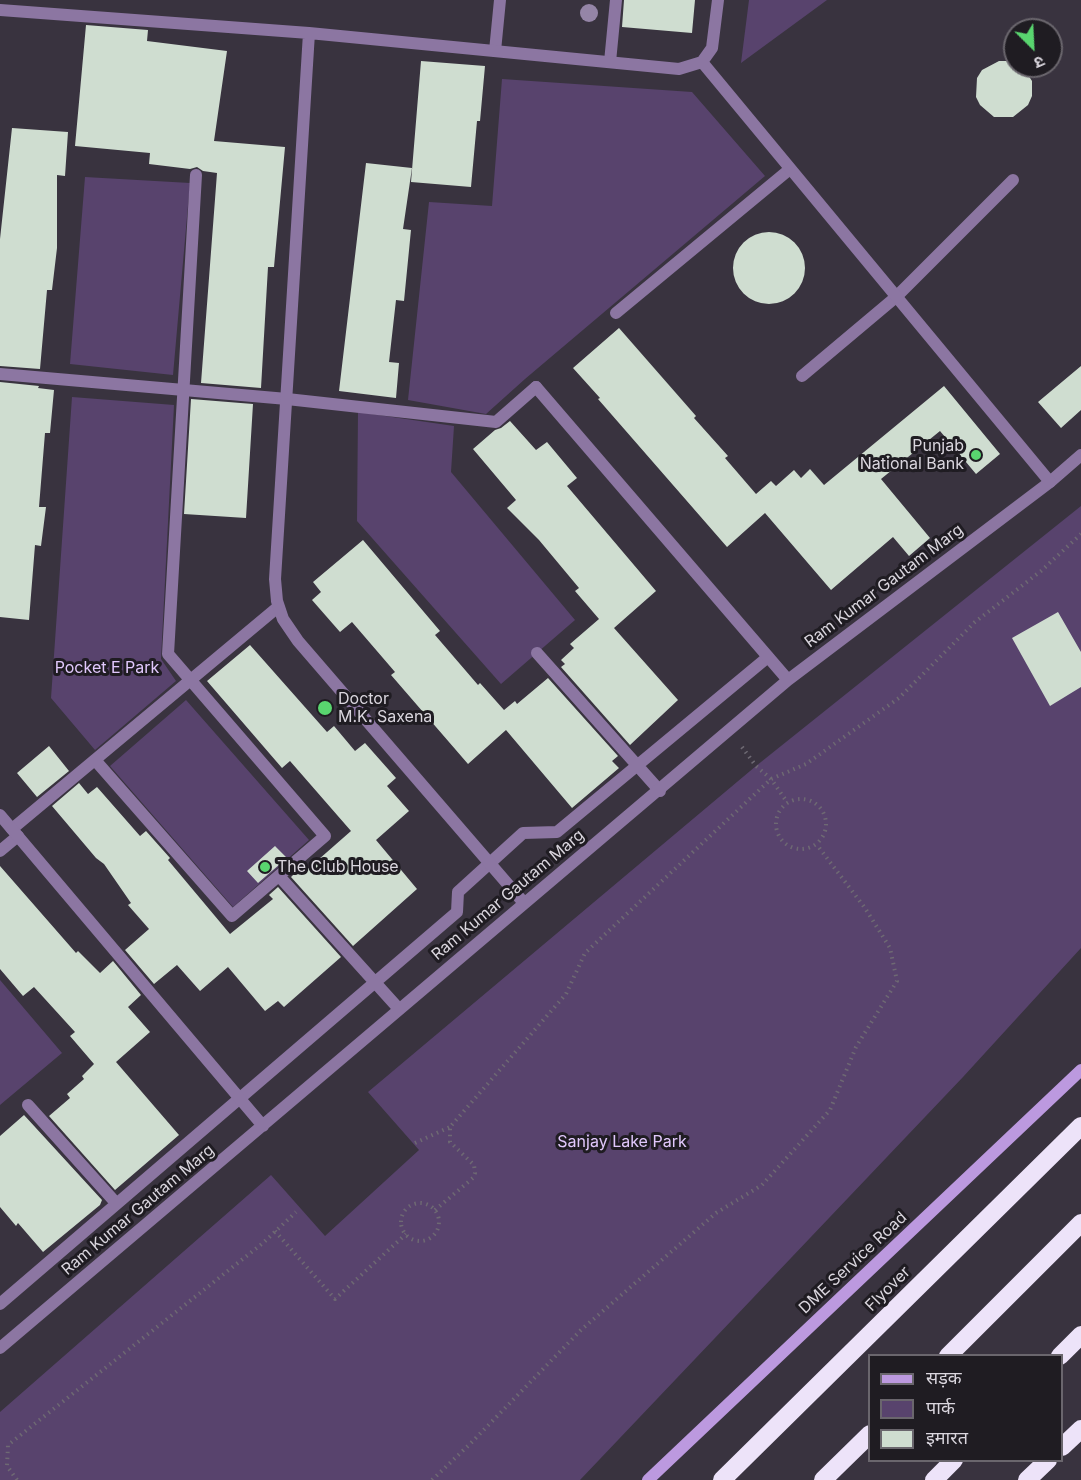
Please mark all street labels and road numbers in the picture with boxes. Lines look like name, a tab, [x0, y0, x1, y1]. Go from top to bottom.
street label: Ram Kumar Gautam Marg	[801, 520, 967, 652]
street label: Ram Kumar Gautam Marg	[428, 826, 588, 964]
street label: Ram Kumar Gautam Marg	[58, 1141, 218, 1279]
street label: DME Service Road	[795, 1208, 911, 1318]
street label: Flyover	[862, 1263, 914, 1315]

